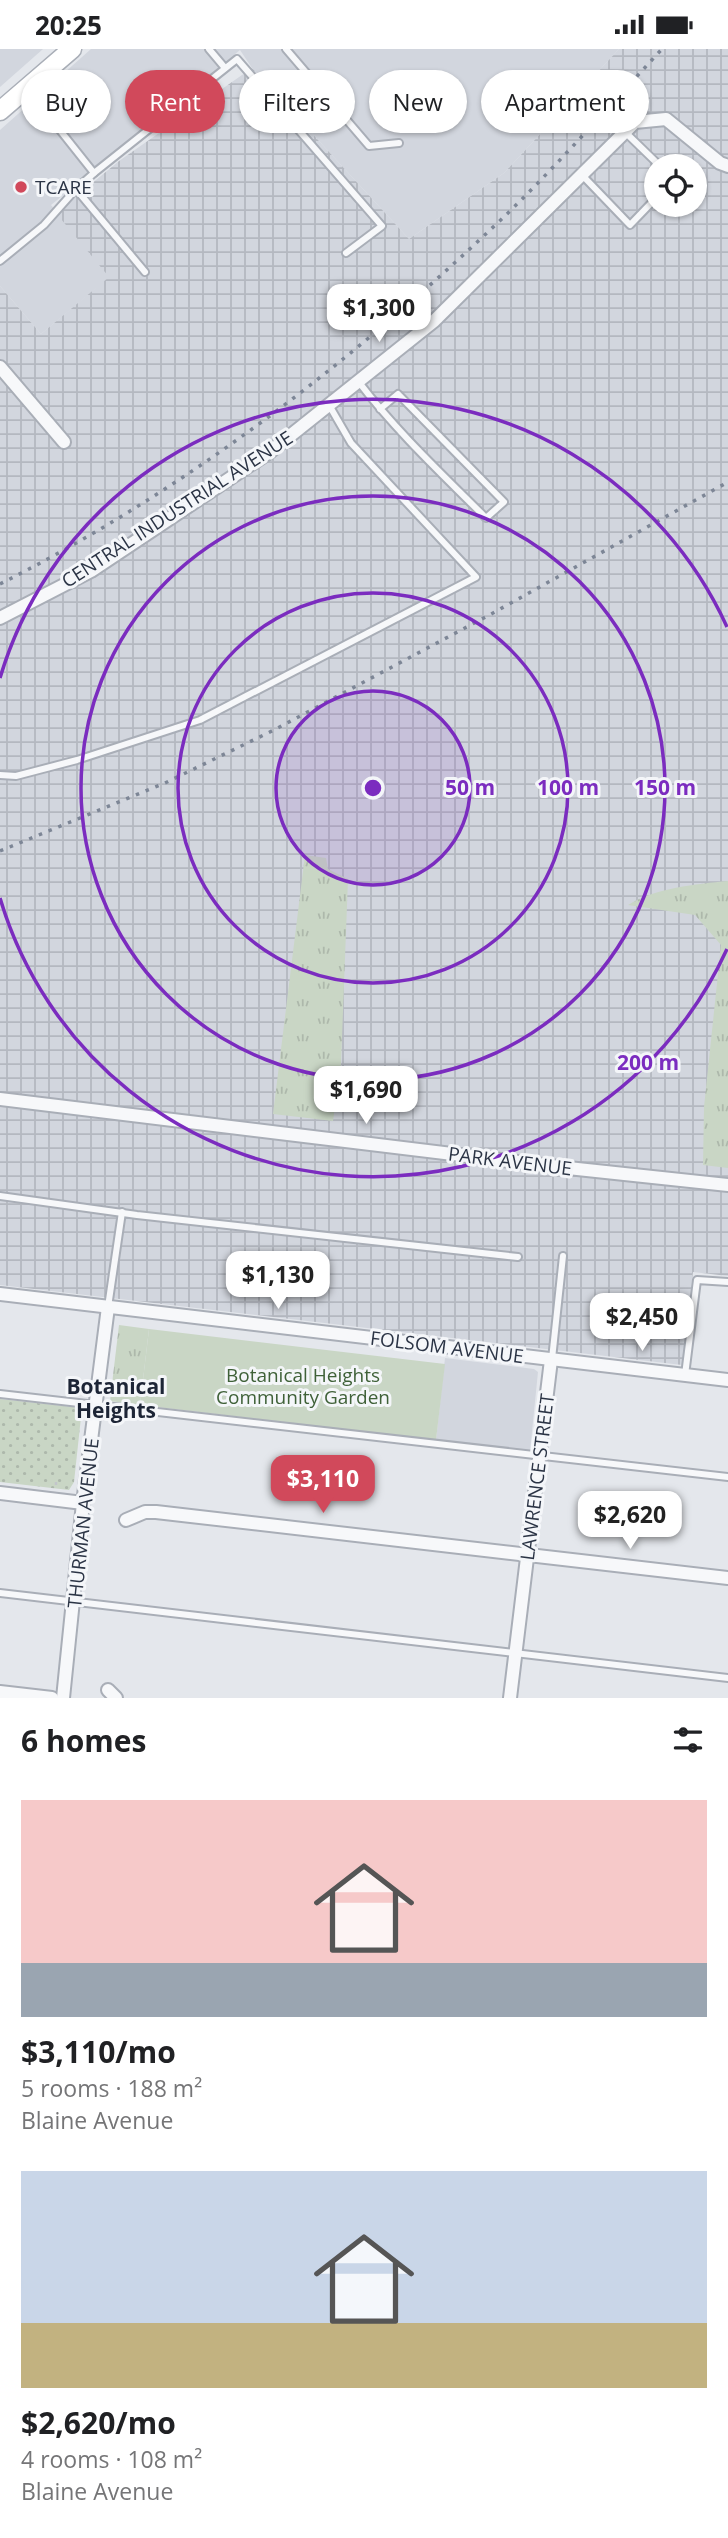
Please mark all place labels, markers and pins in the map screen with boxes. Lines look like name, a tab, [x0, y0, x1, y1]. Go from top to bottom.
place label: TCARE	[35, 174, 92, 200]
marker: TCARE	[13, 179, 29, 195]
pin: $1,300	[322, 285, 436, 344]
centre of rings	[361, 776, 385, 800]
pin: $1,690	[309, 1067, 423, 1126]
pin: $1,130	[221, 1251, 335, 1311]
pin: $2,450	[585, 1293, 699, 1353]
pin: $3,110	[266, 1455, 380, 1515]
pin: $2,620	[573, 1491, 687, 1551]

